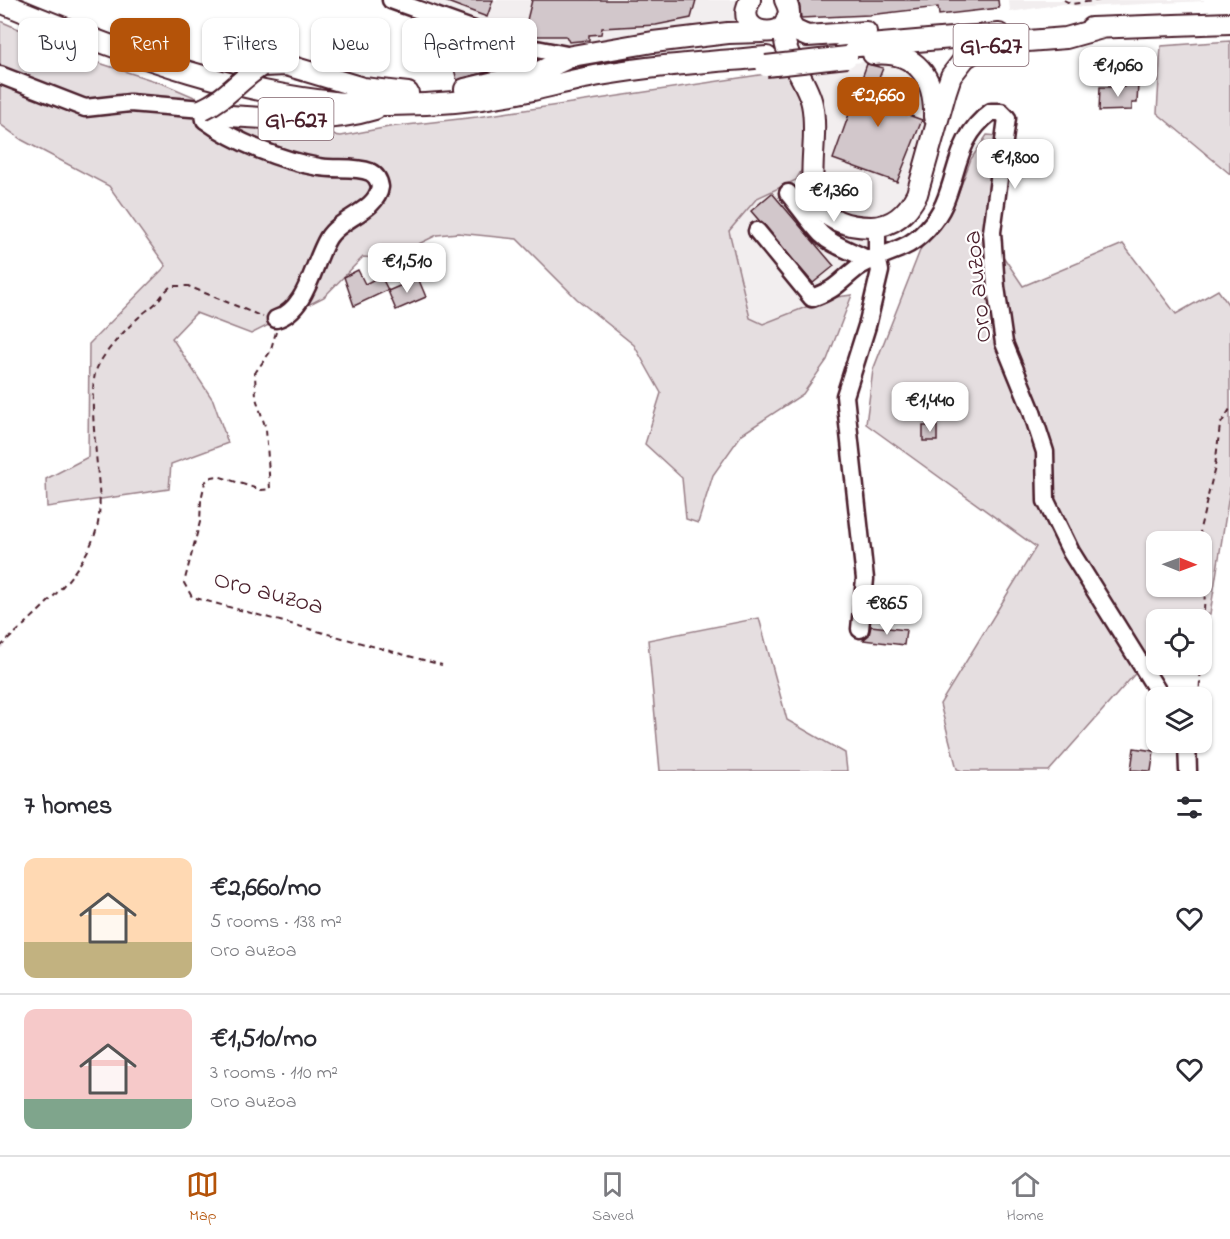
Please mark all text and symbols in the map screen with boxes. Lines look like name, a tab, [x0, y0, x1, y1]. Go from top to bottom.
chip: Buy	[18, 18, 98, 72]
chip: Rent	[110, 18, 190, 72]
chip: Filters	[202, 18, 299, 72]
chip: New	[311, 18, 390, 72]
chip: Apartment	[402, 18, 537, 72]
road number: GI-627	[954, 24, 1028, 66]
pin: €1,060	[1069, 47, 1167, 98]
text: €1,060	[1093, 52, 1143, 81]
pin: €2,660	[829, 77, 927, 128]
text: €2,660	[851, 82, 905, 111]
road number: GI-627	[258, 98, 334, 140]
pin: €1,800	[966, 139, 1064, 190]
text: €1,800	[991, 144, 1039, 173]
pin: €1,360	[785, 172, 883, 223]
text: €1,360	[809, 177, 859, 206]
street label: Oro auzoa	[954, 229, 1004, 345]
pin: €1,510	[358, 243, 456, 294]
text: €1,510	[382, 248, 432, 277]
pin: €1,440	[881, 382, 979, 433]
text: €1,440	[906, 387, 954, 416]
north arrow	[1146, 531, 1212, 597]
map controls	[1146, 531, 1212, 753]
street label: Oro auzoa	[209, 561, 327, 627]
pin: €865	[851, 585, 923, 636]
text: €865	[866, 590, 908, 619]
button: locate	[1146, 609, 1212, 675]
button: layers	[1146, 687, 1212, 753]
text: 7 homes	[24, 788, 112, 826]
icon: filters	[1173, 791, 1206, 824]
text: €2,660/mo	[210, 870, 321, 908]
icon: home	[72, 882, 144, 954]
icon: heart	[1173, 902, 1206, 935]
text: 5 rooms · 138 m²	[210, 908, 342, 937]
text: Oro auzoa	[210, 937, 297, 966]
text: €1,510/mo	[210, 1021, 317, 1059]
icon: home	[72, 1033, 144, 1105]
icon: heart	[1173, 1053, 1206, 1086]
text: 3 rooms · 110 m²	[210, 1059, 338, 1088]
text: Oro auzoa	[210, 1088, 297, 1117]
tab: Map	[186, 1168, 219, 1228]
tab: Saved	[592, 1168, 634, 1228]
tab: Home	[1006, 1168, 1044, 1228]

